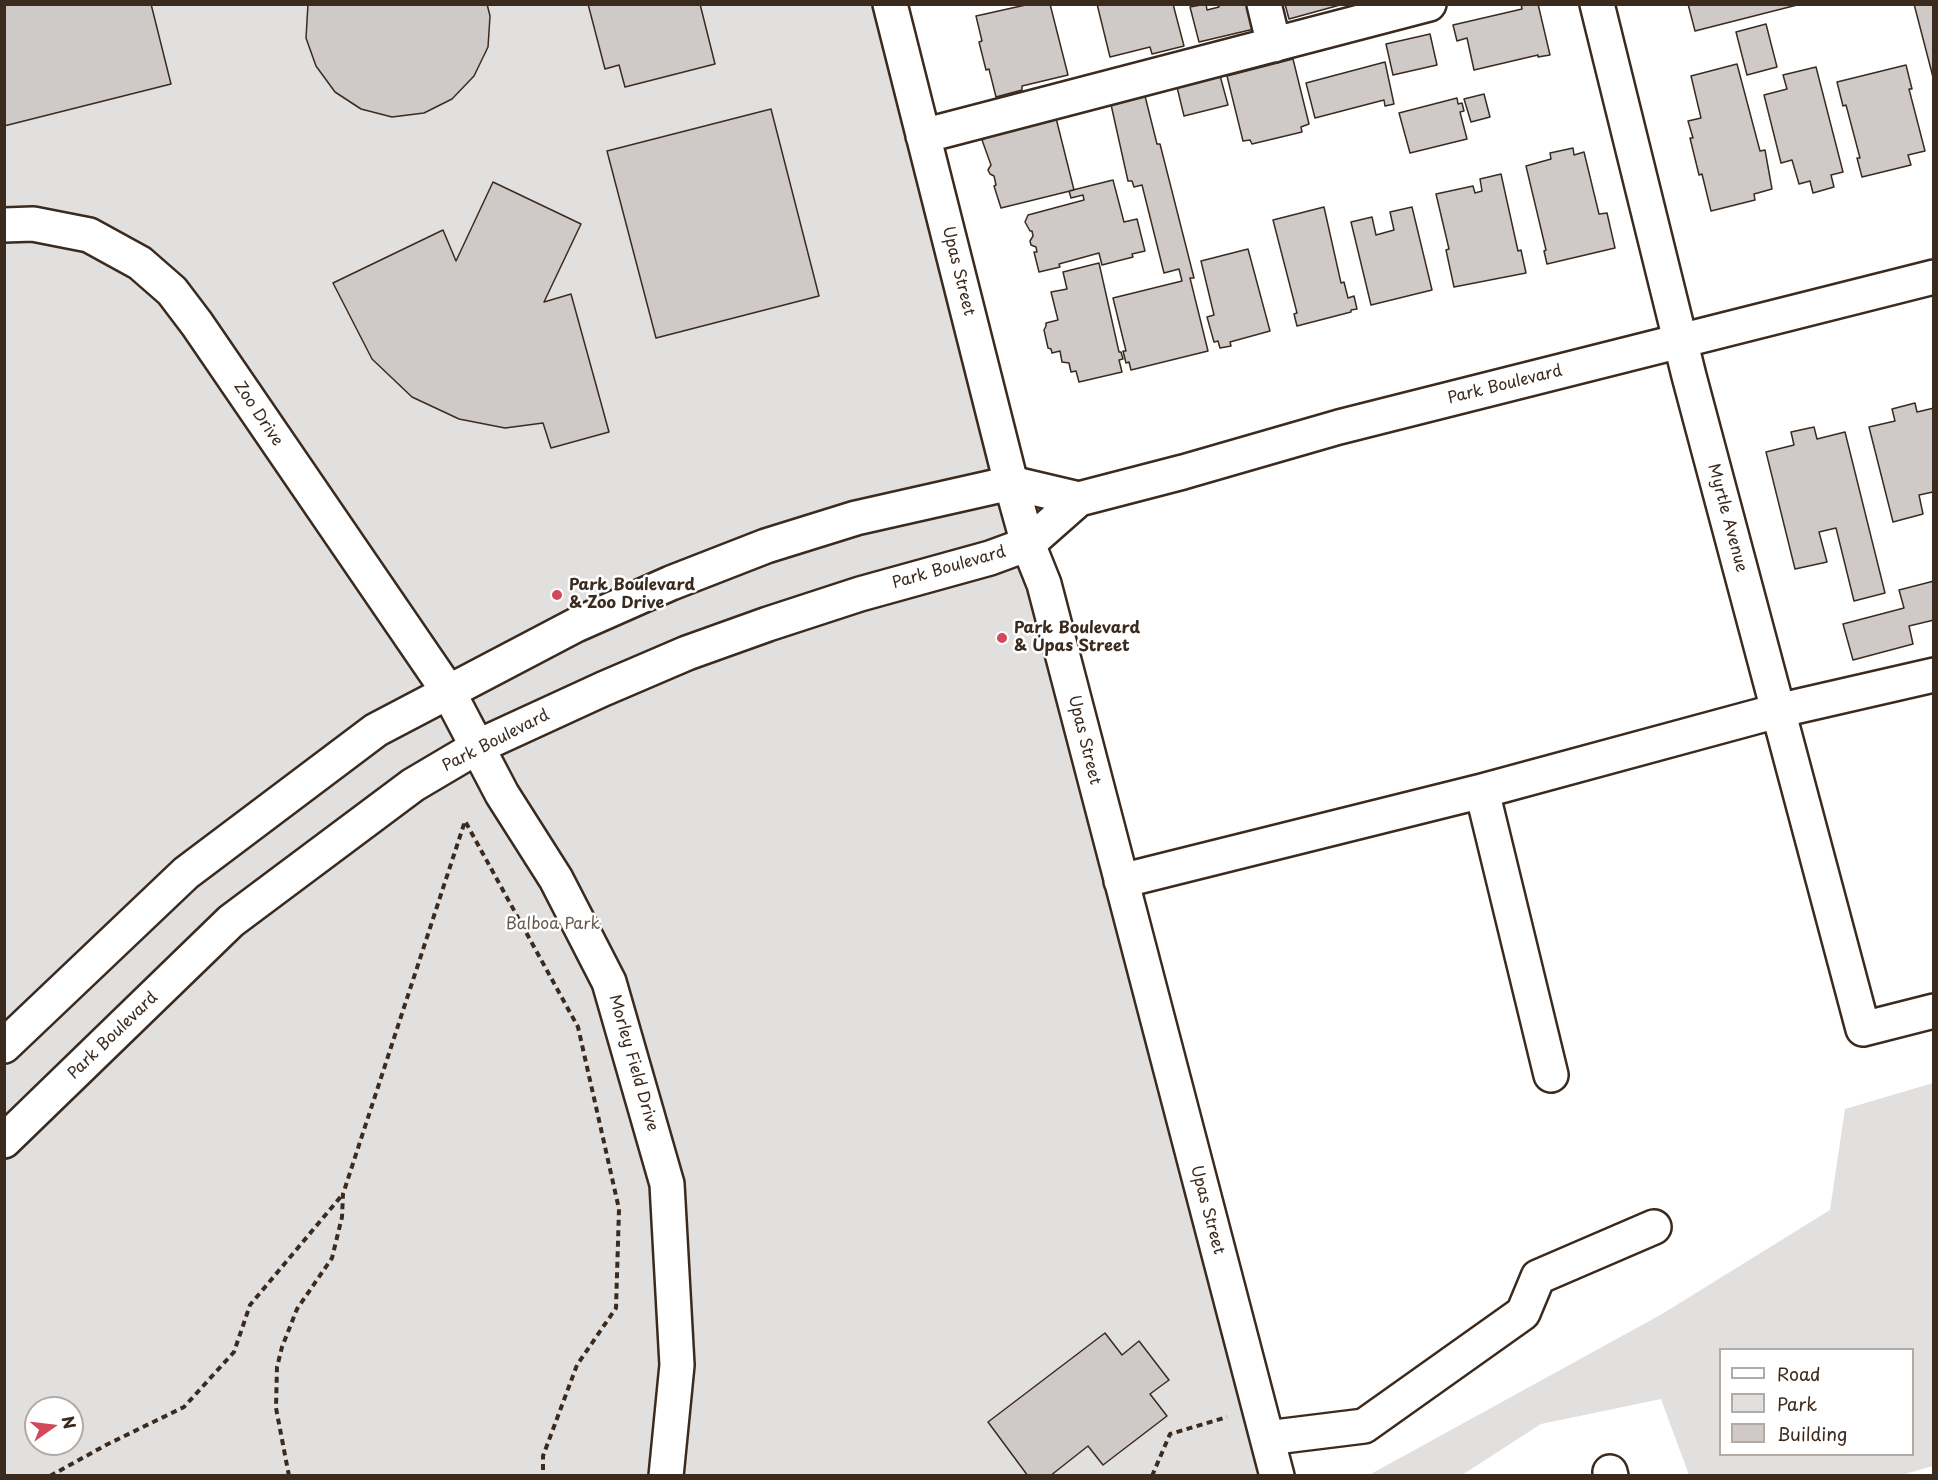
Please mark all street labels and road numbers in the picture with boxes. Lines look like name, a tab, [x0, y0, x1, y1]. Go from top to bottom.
street label: Upas Street	[938, 224, 978, 318]
street label: Park Boulevard	[1446, 362, 1564, 408]
street label: Zoo Drive	[229, 378, 287, 450]
street label: Myrtle Avenue	[1703, 462, 1751, 574]
street label: Park Boulevard	[890, 543, 1008, 593]
street label: Upas Street	[1064, 693, 1104, 787]
street label: Park Boulevard	[439, 706, 553, 776]
street label: Park Boulevard	[64, 988, 162, 1084]
street label: Morley Field Drive	[604, 992, 662, 1134]
street label: Upas Street	[1186, 1163, 1228, 1257]

